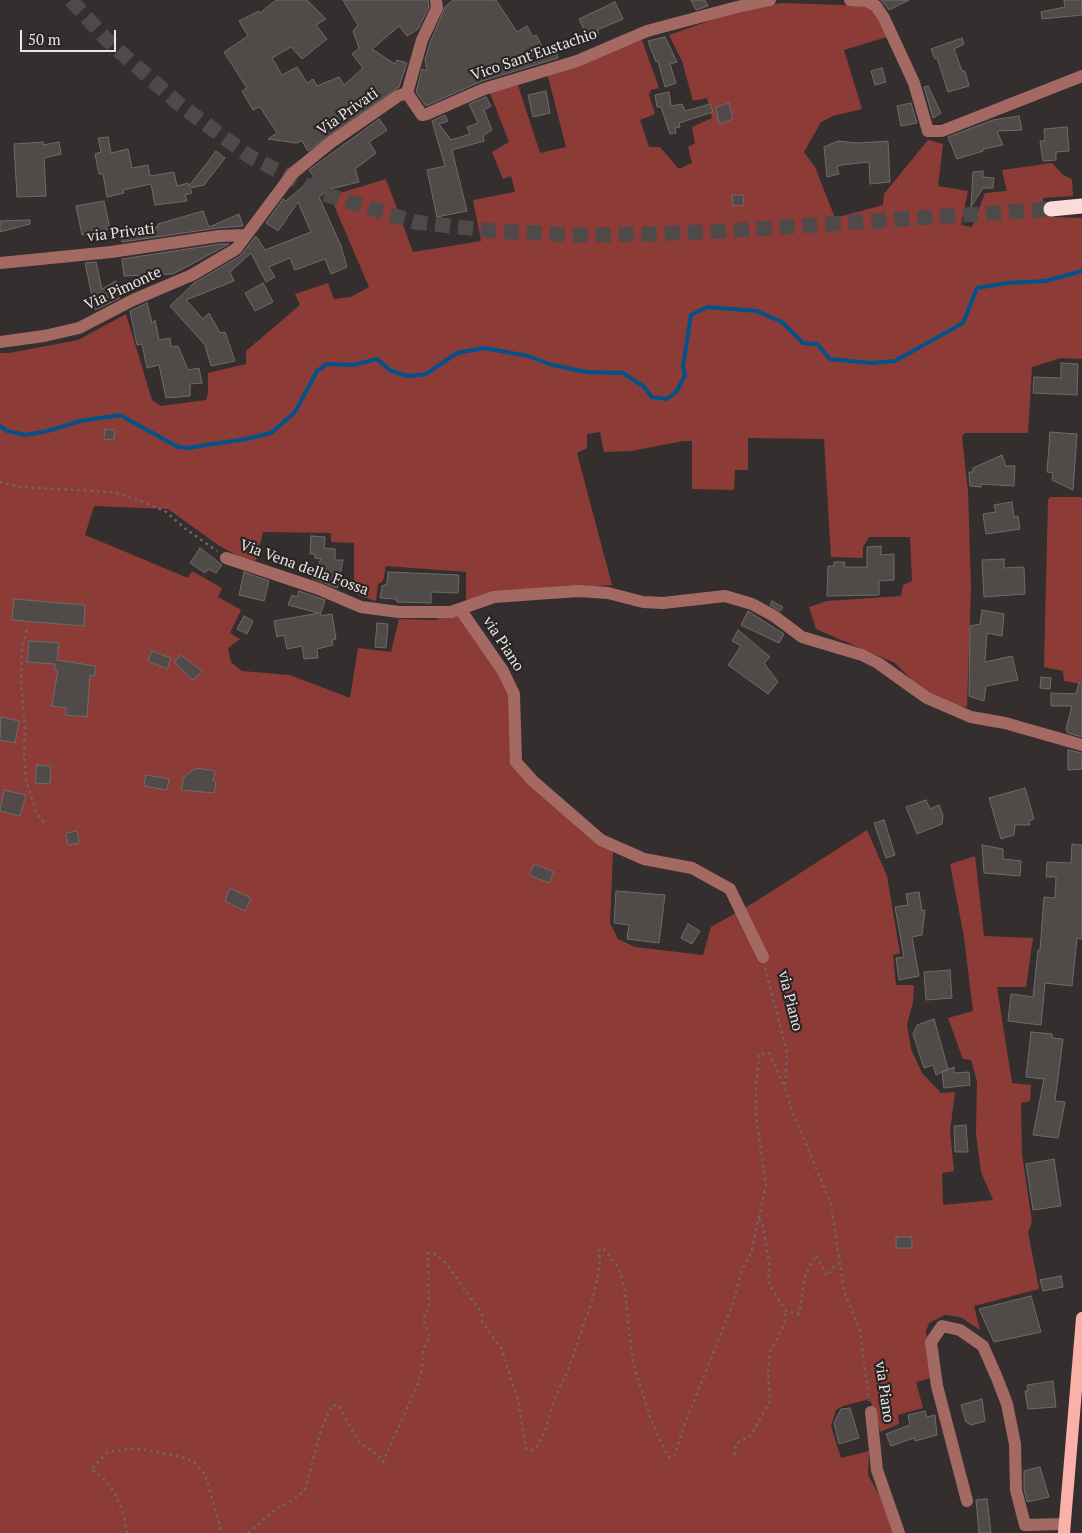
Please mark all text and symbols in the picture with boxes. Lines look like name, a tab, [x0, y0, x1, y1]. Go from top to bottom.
scale bar	[22, 20, 119, 52]
street label: Vico Sant'Eustachio	[469, 25, 599, 85]
text: 50 m	[28, 29, 61, 49]
street label: Via Privati	[314, 84, 382, 140]
street label: via Privati	[86, 220, 156, 246]
street label: Via Pimonte	[82, 263, 164, 315]
street label: Via Vena della Fossa	[237, 536, 371, 600]
street label: via Piano	[479, 613, 527, 675]
street label: via Piano	[774, 969, 806, 1033]
street label: via Piano	[871, 1360, 897, 1424]

